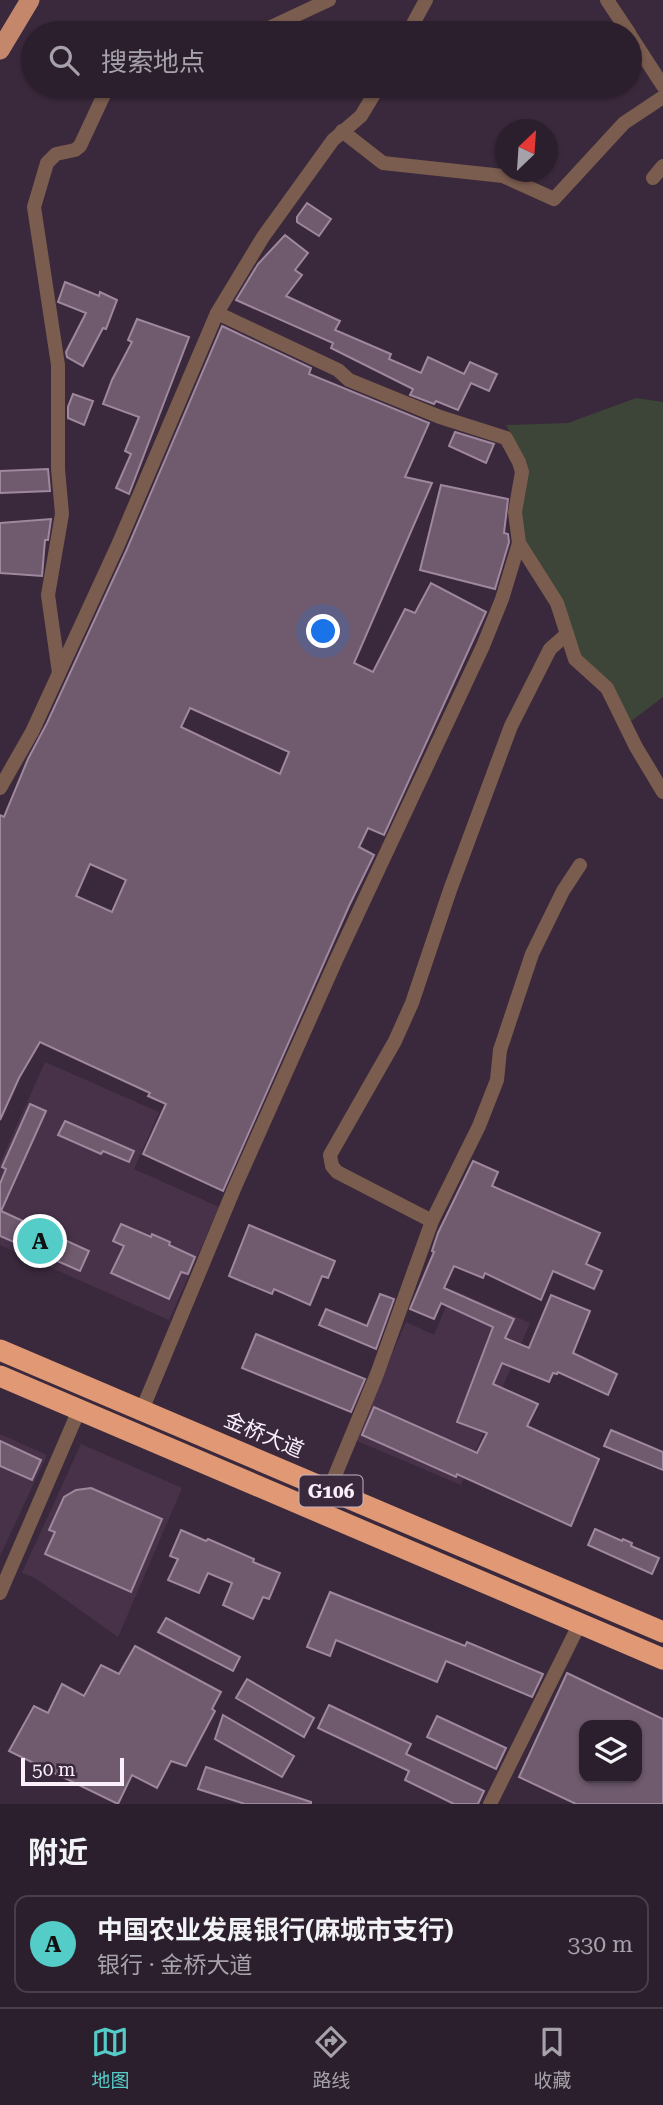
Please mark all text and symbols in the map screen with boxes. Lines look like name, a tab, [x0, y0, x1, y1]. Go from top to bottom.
search box	[21, 21, 642, 98]
icon: search	[45, 41, 83, 79]
text: 搜索地点	[101, 47, 205, 77]
north arrow	[495, 119, 558, 182]
your location	[306, 614, 340, 648]
pin: A	[17, 1215, 63, 1267]
street label: 金桥大道	[221, 1408, 307, 1462]
road number: G106	[300, 1476, 362, 1506]
map controls	[579, 1720, 642, 1783]
button: layers	[579, 1720, 642, 1783]
scale bar	[21, 1755, 124, 1787]
text: 50 m	[32, 1758, 75, 1781]
text: 附近	[28, 1835, 88, 1870]
text: 中国农业发展银行(麻城市支行)	[97, 1915, 454, 1945]
text: A	[45, 1931, 61, 1958]
text: 330 m	[568, 1931, 633, 1958]
text: 银行 · 金桥大道	[97, 1952, 252, 1979]
tab: 地图	[91, 2023, 130, 2092]
tab: 路线	[312, 2023, 351, 2092]
tab: 收藏	[533, 2023, 572, 2092]

